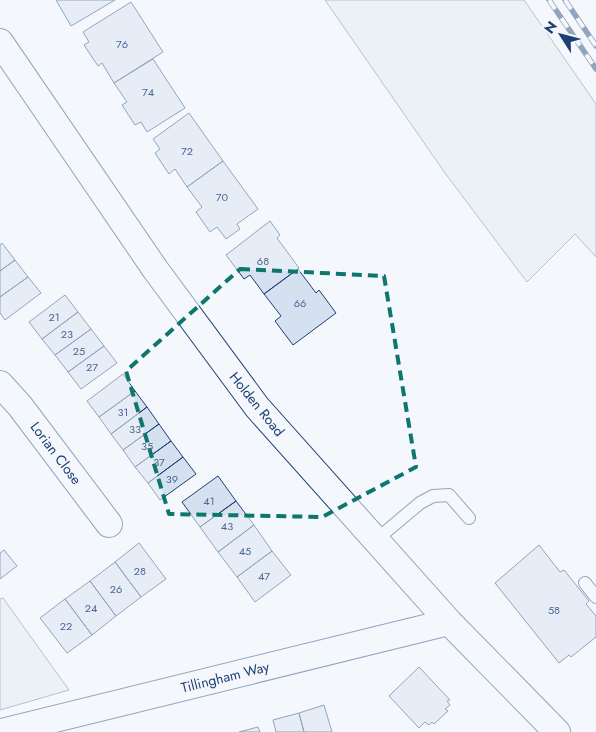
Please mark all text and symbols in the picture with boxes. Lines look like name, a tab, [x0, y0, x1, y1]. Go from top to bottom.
north arrow	[536, 10, 586, 60]
text: N	[539, 17, 562, 38]
house number: 76	[116, 36, 128, 52]
house number: 74	[142, 84, 155, 100]
house number: 72	[181, 143, 193, 159]
house number: 70	[216, 189, 229, 205]
house number: 68	[257, 253, 269, 269]
house number: 66	[294, 295, 306, 311]
house number: 21	[48, 309, 60, 325]
house number: 23	[61, 326, 73, 342]
house number: 25	[73, 343, 85, 359]
house number: 27	[86, 359, 98, 375]
street label: Holden Road	[225, 367, 289, 441]
house number: 31	[118, 404, 128, 420]
street label: Lorian Close	[26, 417, 86, 489]
house number: 33	[129, 421, 141, 437]
house number: 35	[141, 438, 153, 454]
house number: 37	[153, 454, 165, 470]
house number: 39	[166, 471, 178, 487]
house number: 41	[203, 493, 215, 509]
house number: 43	[221, 518, 233, 534]
house number: 45	[239, 543, 251, 559]
house number: 28	[134, 563, 146, 579]
house number: 47	[258, 568, 270, 584]
house number: 26	[110, 581, 122, 597]
house number: 24	[85, 600, 98, 616]
house number: 58	[548, 602, 560, 618]
house number: 22	[60, 618, 72, 634]
street label: Tillingham Way	[179, 656, 272, 698]

